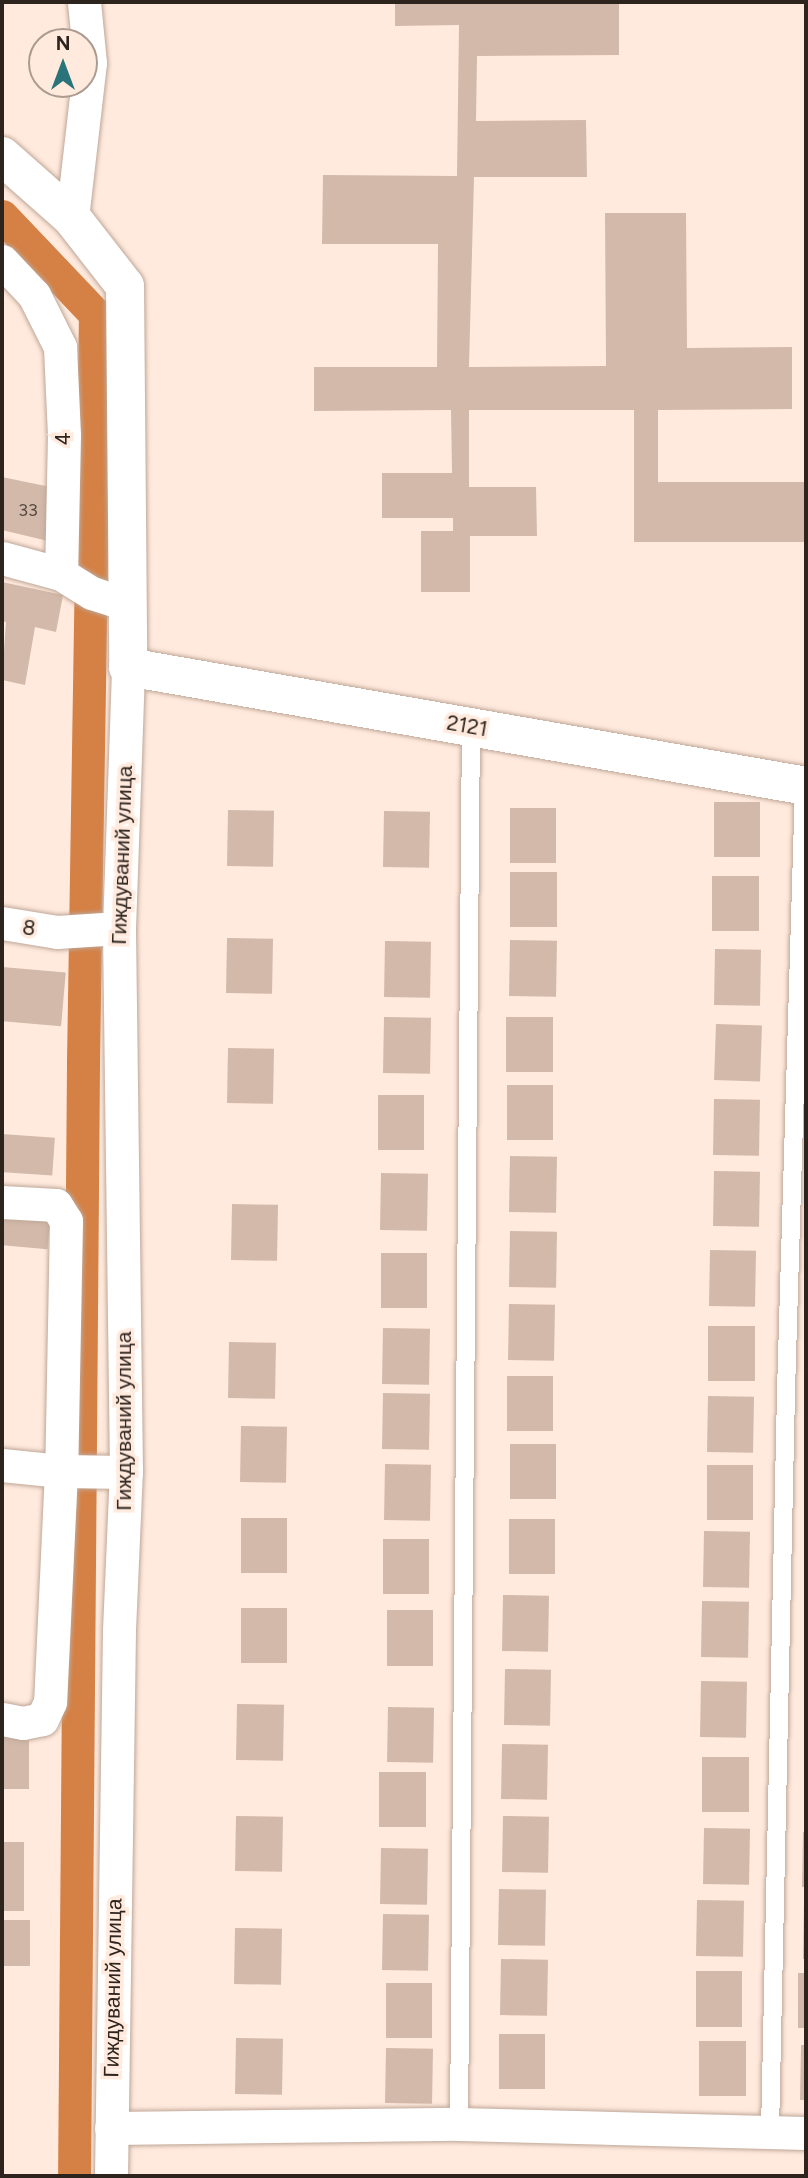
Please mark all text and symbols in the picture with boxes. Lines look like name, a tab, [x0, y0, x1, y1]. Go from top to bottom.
north arrow	[28, 28, 98, 98]
text: N	[56, 32, 70, 55]
street label: 4	[50, 432, 76, 446]
house number: 33	[18, 499, 38, 521]
street label: 2121	[445, 710, 489, 742]
street label: Гиждуваний улица	[106, 765, 138, 945]
street label: 8	[21, 915, 37, 941]
street label: Гиждуваний улица	[111, 1331, 137, 1511]
street label: Гиждуваний улица	[99, 1898, 127, 2078]

